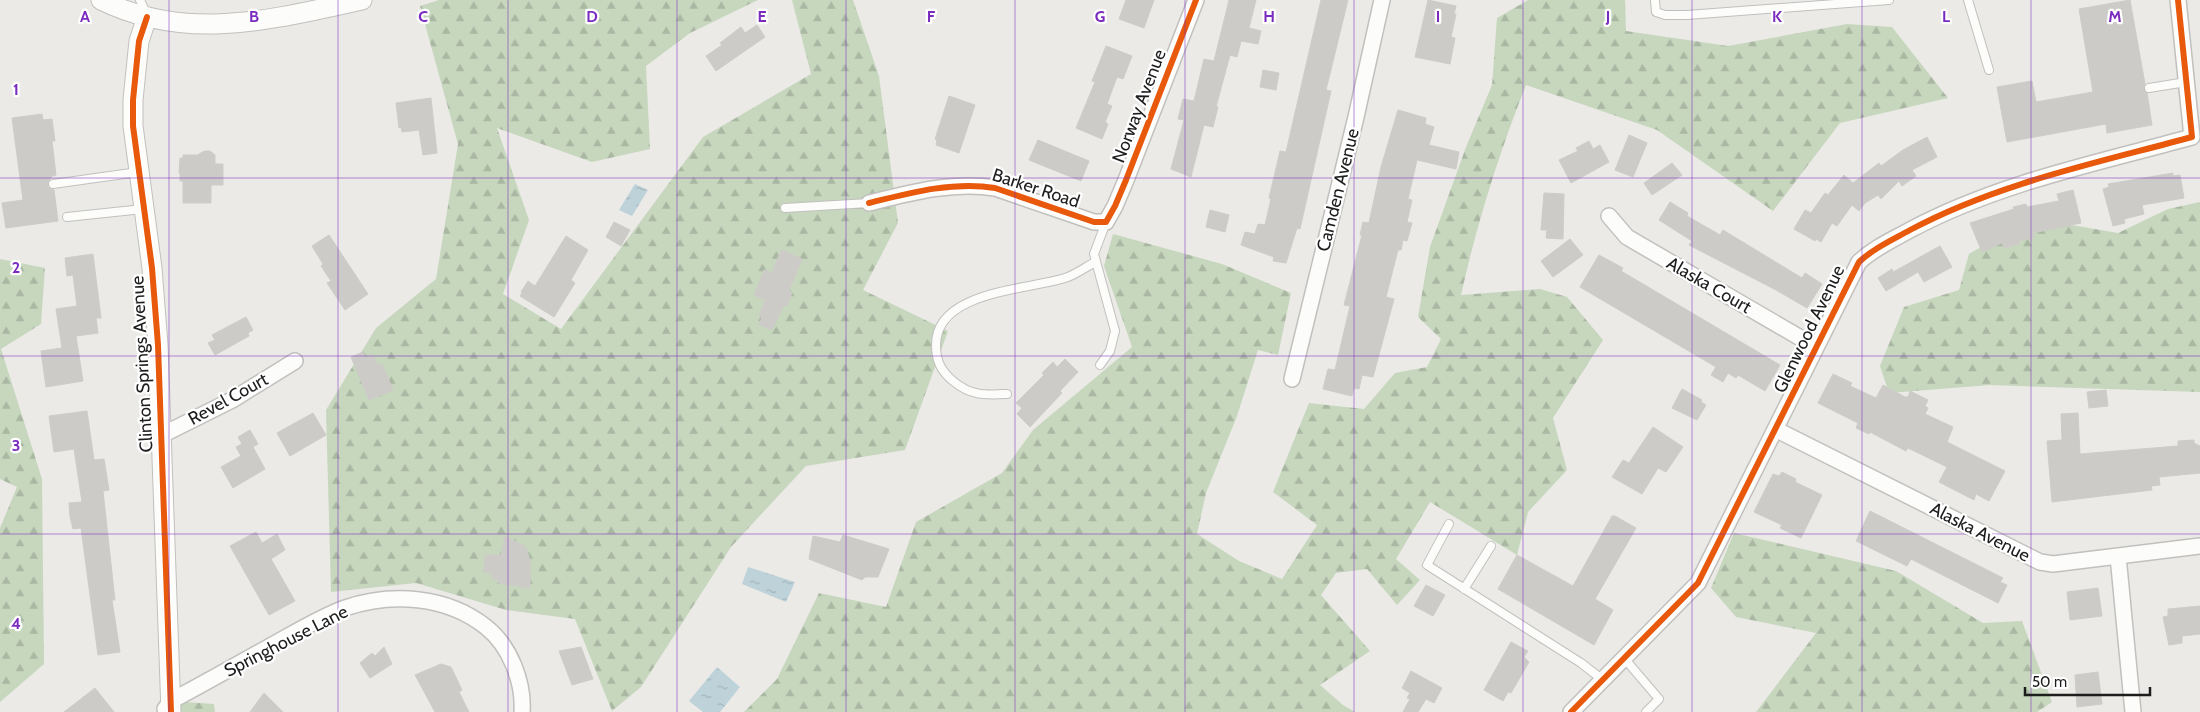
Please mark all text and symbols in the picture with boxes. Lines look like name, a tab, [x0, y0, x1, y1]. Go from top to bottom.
text: A	[80, 7, 90, 26]
text: B	[249, 7, 259, 26]
text: C	[418, 7, 428, 26]
text: D	[586, 7, 598, 26]
text: E	[757, 7, 767, 26]
text: F	[927, 7, 936, 26]
text: G	[1095, 7, 1105, 26]
text: H	[1263, 7, 1275, 26]
text: I	[1436, 7, 1440, 26]
text: J	[1605, 7, 1610, 26]
text: K	[1772, 7, 1782, 26]
text: L	[1942, 7, 1950, 26]
text: M	[2108, 7, 2122, 26]
street label: Norway Avenue	[1107, 46, 1171, 166]
text: 1	[13, 80, 19, 99]
street label: Camden Avenue	[1312, 126, 1364, 254]
street label: Barker Road	[989, 164, 1083, 212]
street label: Alaska Court	[1663, 252, 1755, 318]
text: 2	[12, 258, 20, 277]
street label: Glenwood Avenue	[1769, 262, 1849, 396]
street label: Clinton Springs Avenue	[126, 275, 158, 453]
street label: Revel Court	[184, 368, 272, 430]
text: 3	[12, 436, 20, 455]
street label: Alaska Avenue	[1926, 497, 2034, 567]
street label: Springhouse Lane	[221, 600, 351, 682]
text: 4	[11, 614, 21, 633]
scale bar	[2025, 664, 2150, 696]
text: 50 m	[2032, 673, 2067, 691]

